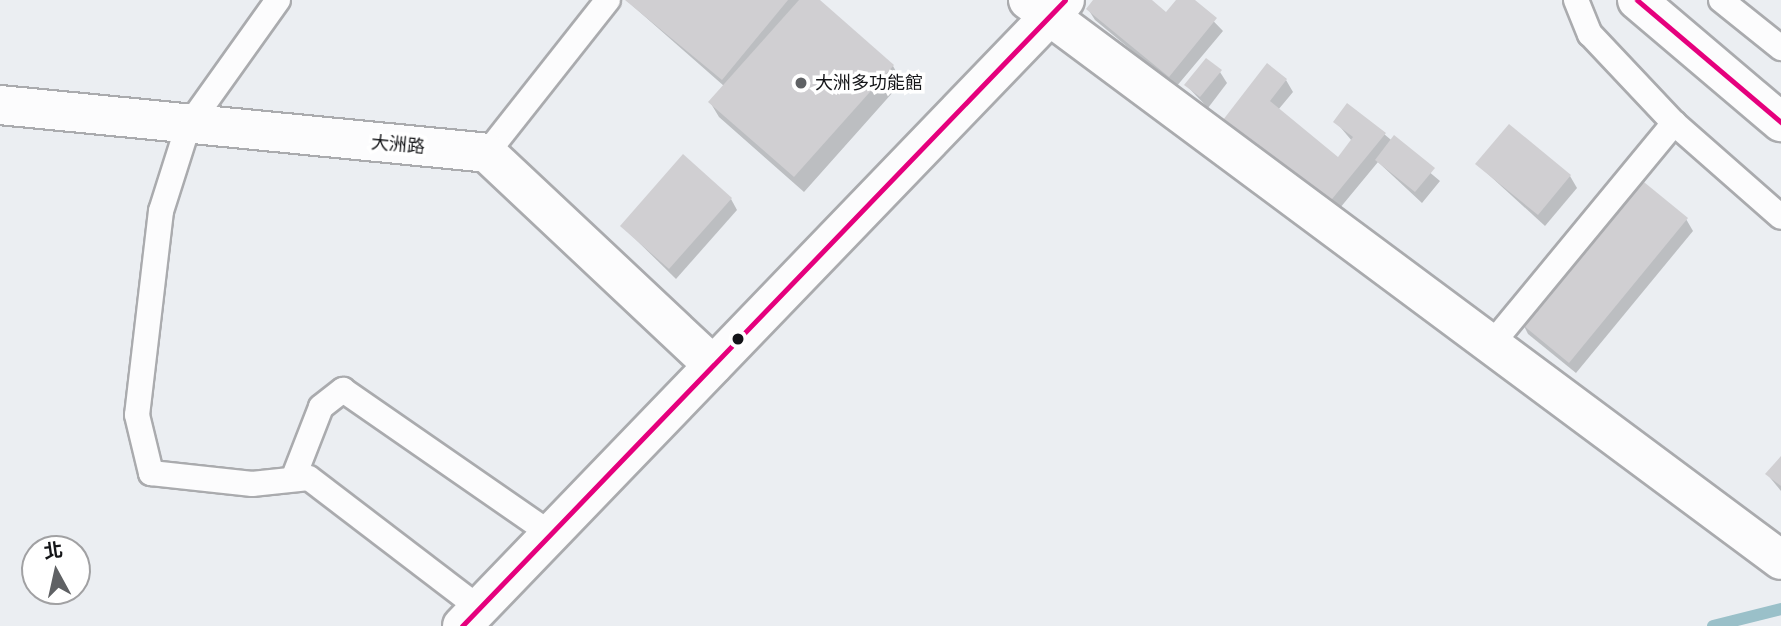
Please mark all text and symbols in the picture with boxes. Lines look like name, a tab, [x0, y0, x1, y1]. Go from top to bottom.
place label: 大洲多功能館	[815, 72, 923, 94]
marker: 大洲多功能館	[793, 75, 809, 91]
street label: 大洲路	[370, 132, 426, 158]
unlabelled marker	[731, 332, 745, 346]
north arrow	[21, 535, 91, 605]
text: 北	[42, 538, 64, 563]

